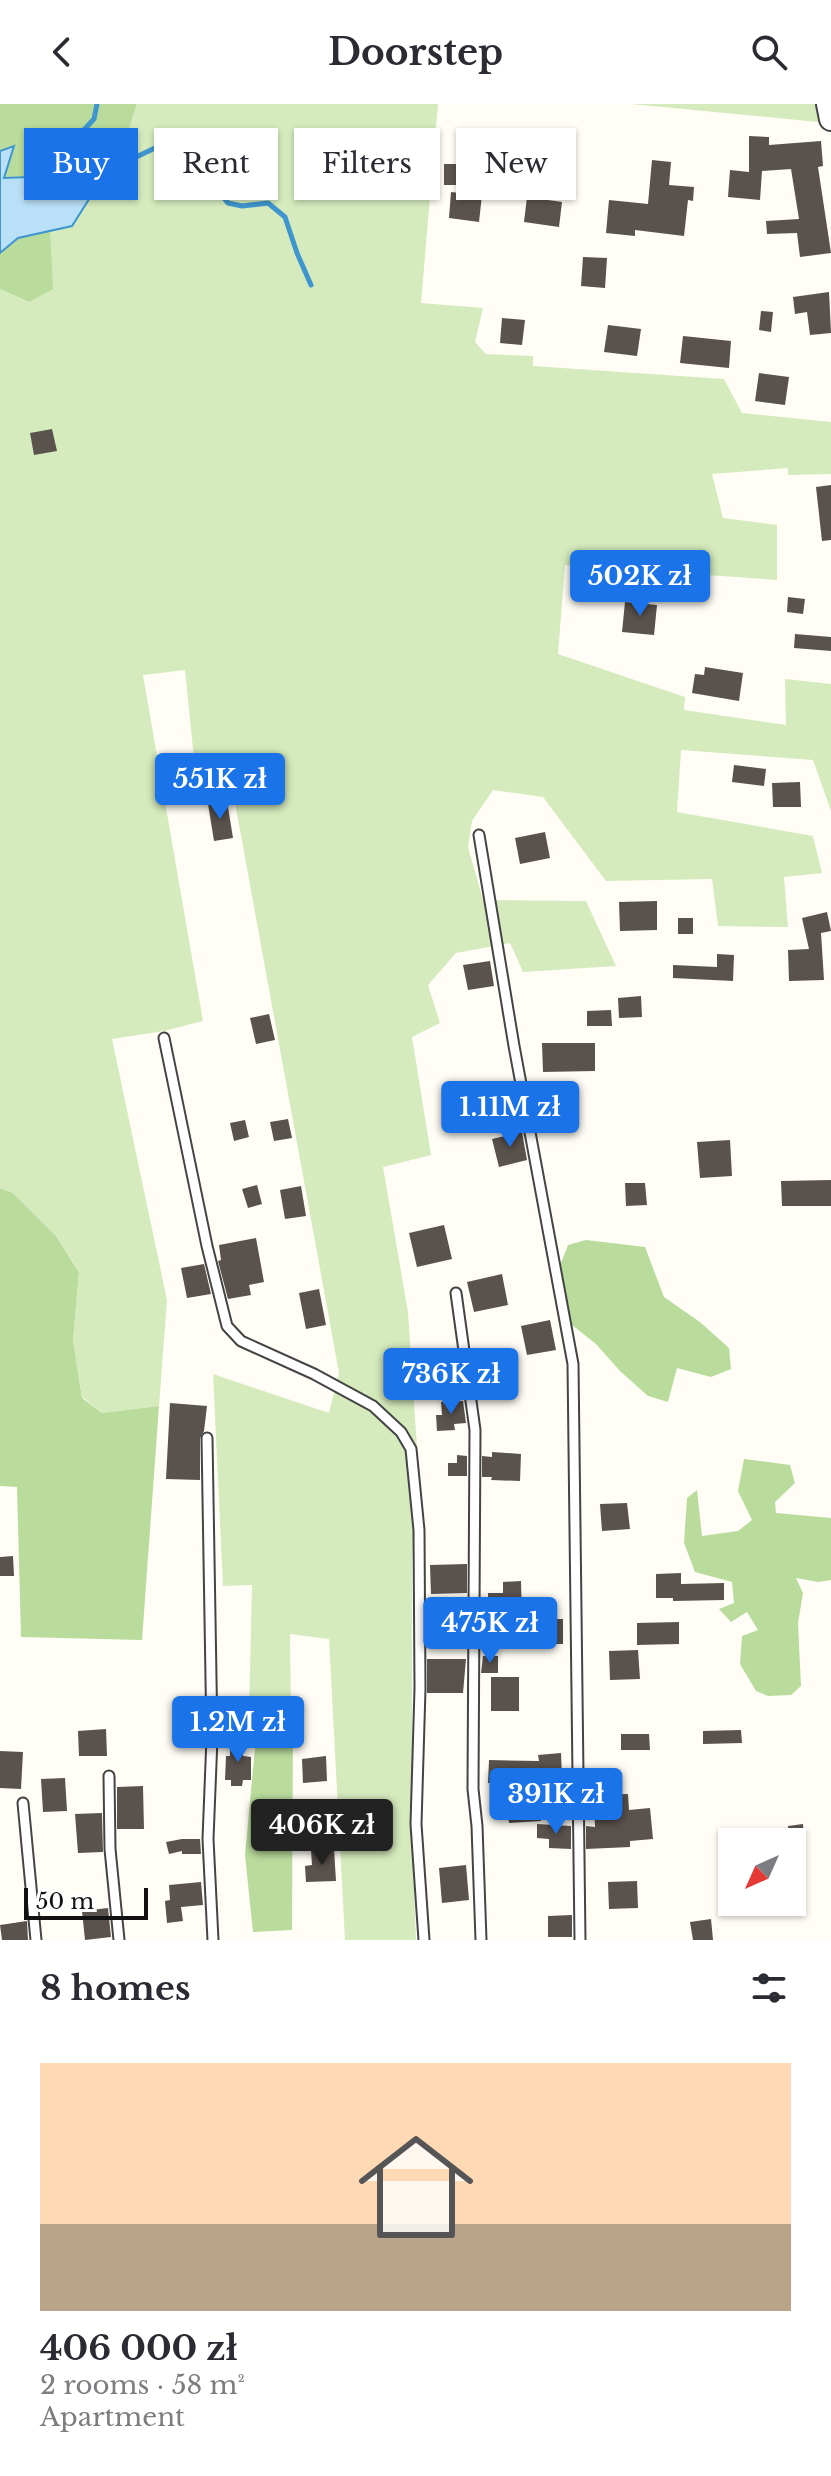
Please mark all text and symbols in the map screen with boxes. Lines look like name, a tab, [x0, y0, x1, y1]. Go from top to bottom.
icon: back	[40, 30, 84, 74]
text: Doorstep	[328, 30, 503, 75]
icon: search	[747, 30, 791, 74]
chip: Buy	[24, 128, 138, 200]
chip: Rent	[154, 128, 278, 200]
chip: Filters	[294, 128, 440, 200]
chip: New	[456, 128, 576, 200]
pin: 502K zł	[566, 550, 714, 618]
text: 502K zł	[588, 560, 692, 592]
pin: 551K zł	[146, 753, 294, 821]
text: 551K zł	[173, 763, 267, 795]
pin: 1.11M zł	[427, 1081, 593, 1149]
text: 1.11M zł	[459, 1091, 561, 1123]
pin: 736K zł	[377, 1348, 525, 1416]
text: 736K zł	[401, 1358, 501, 1390]
pin: 475K zł	[416, 1597, 564, 1665]
text: 475K zł	[441, 1607, 539, 1639]
pin: 1.2M zł	[164, 1696, 312, 1764]
text: 1.2M zł	[190, 1706, 286, 1738]
pin: 391K zł	[482, 1768, 630, 1836]
text: 391K zł	[507, 1778, 605, 1810]
pin: 406K zł	[248, 1799, 396, 1867]
text: 406K zł	[269, 1809, 375, 1841]
north arrow	[718, 1828, 806, 1916]
map controls	[718, 1828, 806, 1916]
scale bar	[24, 1884, 148, 1920]
text: 50 m	[36, 1888, 94, 1915]
icon: filters	[747, 1966, 791, 2010]
text: 8 homes	[40, 1967, 191, 2009]
icon: home	[344, 2115, 488, 2259]
text: 406 000 zł	[40, 2327, 238, 2369]
text: 2 rooms · 58 m²	[40, 2369, 245, 2401]
text: Apartment	[40, 2401, 185, 2433]

